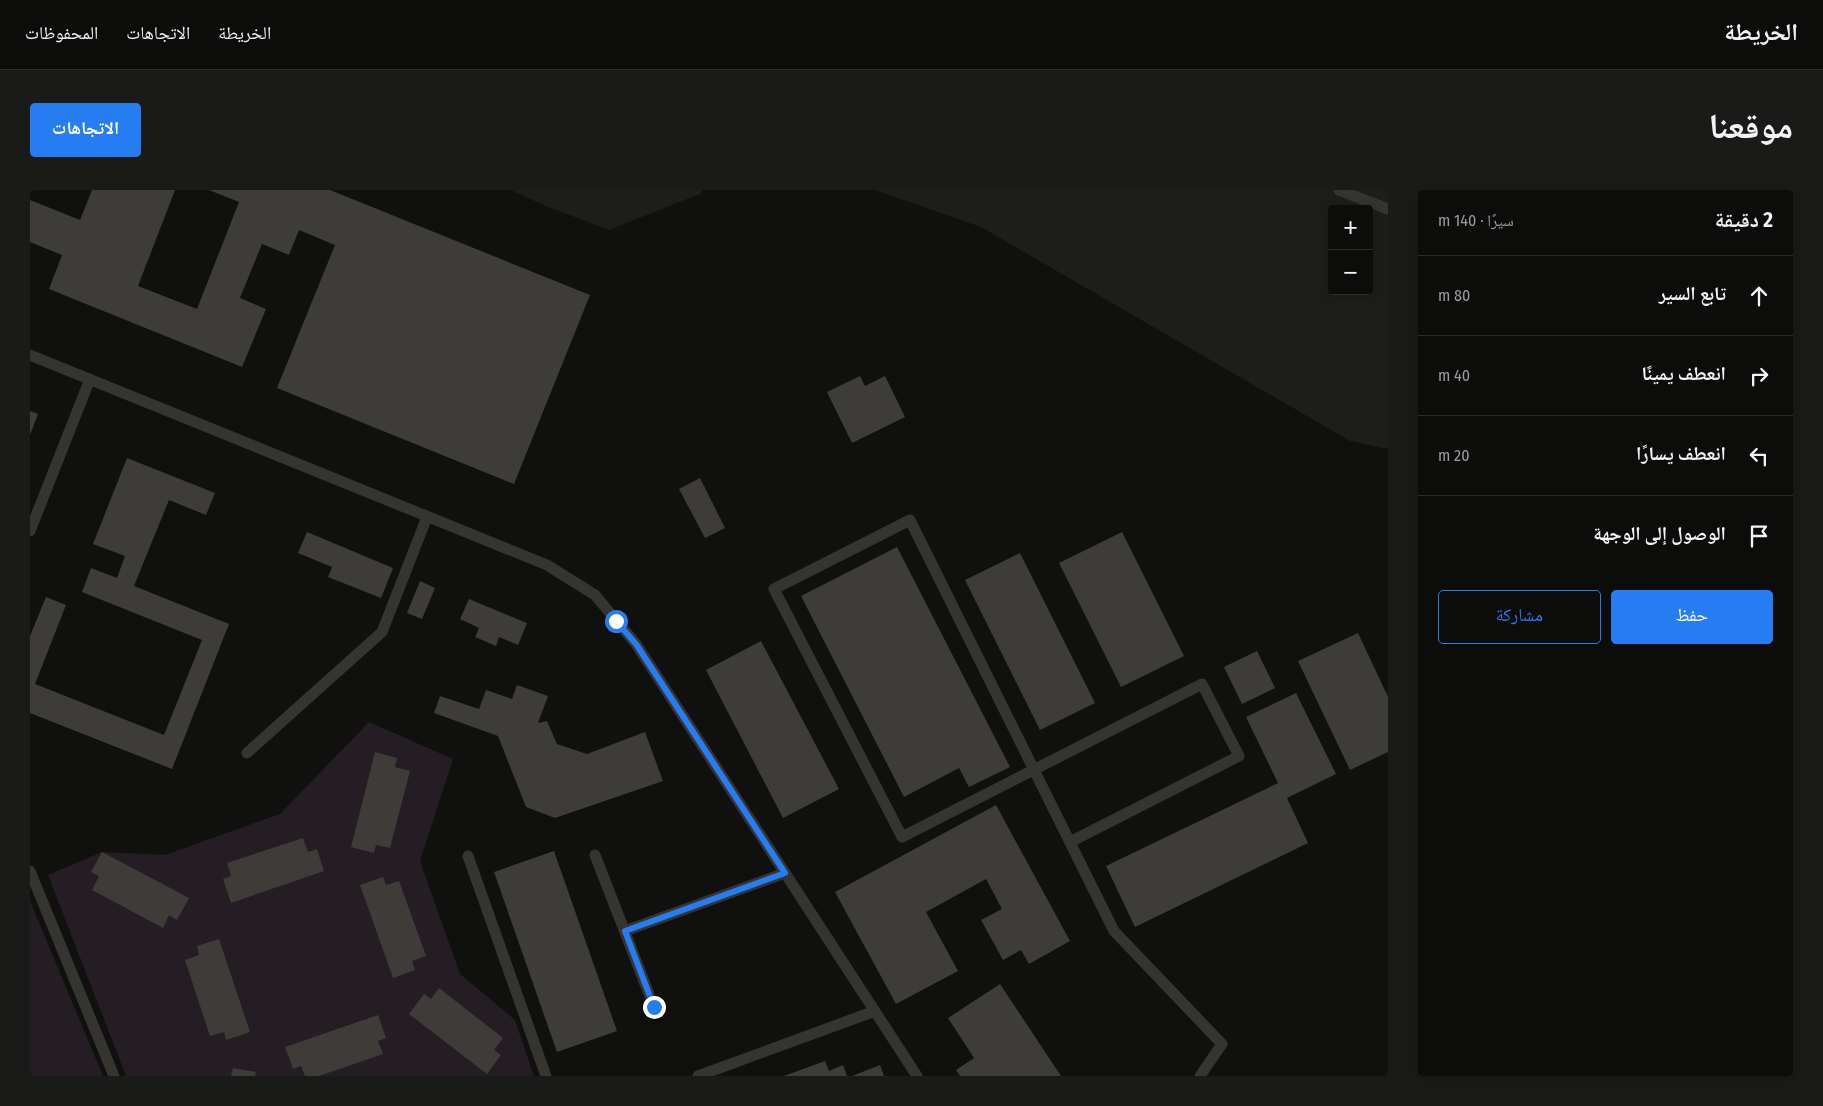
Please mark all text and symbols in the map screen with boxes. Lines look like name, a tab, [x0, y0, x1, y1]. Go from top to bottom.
text: الخريطة	[1724, 18, 1798, 46]
text: المحفوظات	[25, 22, 98, 44]
text: الاتجاهات	[126, 22, 190, 44]
text: الخريطة	[218, 22, 271, 44]
button: الاتجاهات	[30, 103, 141, 157]
text: موقعنا	[1708, 105, 1793, 147]
map controls	[1328, 205, 1373, 295]
button: +	[1328, 205, 1373, 250]
text: 2 دقيقة	[1715, 207, 1773, 233]
text: سيرًا · 140 m	[1438, 211, 1514, 230]
button: −	[1328, 250, 1373, 295]
text: تابع السير	[1659, 282, 1726, 305]
icon: ahead	[1745, 282, 1773, 310]
text: 80 m	[1438, 286, 1470, 305]
text: انعطف يمينًا	[1641, 362, 1726, 385]
icon: right	[1745, 362, 1773, 390]
text: 40 m	[1438, 366, 1470, 385]
text: انعطف يسارًا	[1636, 442, 1726, 465]
icon: left	[1745, 442, 1773, 470]
text: 20 m	[1438, 446, 1469, 465]
text: الوصول إلى الوجهة	[1593, 522, 1726, 545]
icon: arrive	[1745, 522, 1773, 550]
button: مشاركة	[1438, 590, 1601, 644]
button: حفظ	[1611, 590, 1773, 644]
route start	[605, 610, 628, 633]
route end	[643, 996, 666, 1019]

